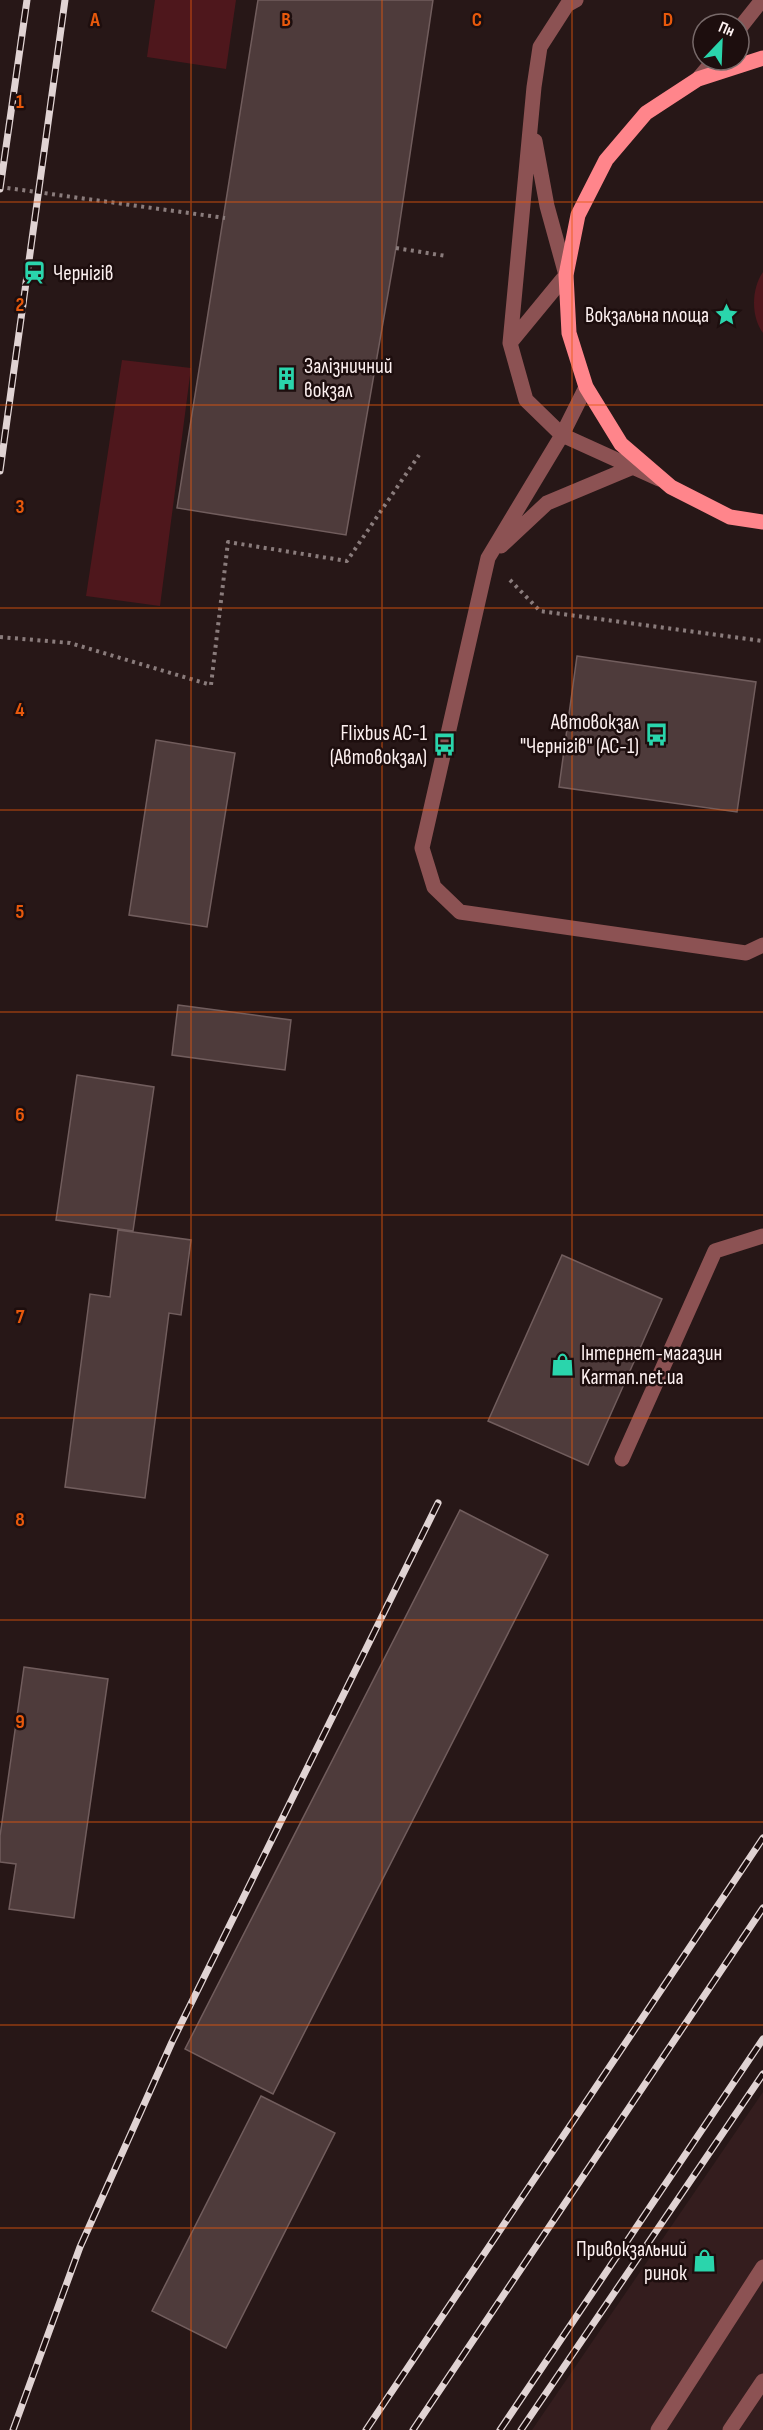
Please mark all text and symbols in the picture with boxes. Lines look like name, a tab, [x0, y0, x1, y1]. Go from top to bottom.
text: A	[89, 8, 100, 32]
text: B	[281, 8, 291, 32]
text: C	[472, 8, 482, 32]
text: D	[663, 8, 673, 32]
north arrow	[691, 12, 751, 72]
text: Пн	[715, 18, 737, 41]
text: 1	[16, 90, 24, 114]
station icon: Чернігів	[22, 260, 48, 286]
place label: Чернігів	[53, 261, 113, 286]
text: 2	[16, 293, 24, 317]
place icon: Вокзальна площа	[714, 302, 740, 328]
place label: Вокзальна площа	[585, 303, 709, 328]
place label: Залізничний вокзал	[304, 354, 393, 403]
building icon: Залізничний вокзал	[273, 365, 299, 391]
text: 3	[16, 495, 25, 519]
text: 4	[15, 698, 25, 722]
place label: Автовокзал "Чернігів" (АС-1)	[520, 710, 640, 759]
place label: Flixbus АС-1 (Автовокзал)	[330, 721, 428, 770]
bus stop icon: Автовокзал "Чернігів" (АС-1)	[644, 721, 670, 747]
bus stop icon: Flixbus АС-1 (Автовокзал)	[432, 732, 458, 758]
text: 5	[16, 900, 25, 924]
text: 6	[15, 1103, 25, 1127]
text: 7	[16, 1305, 25, 1329]
place label: Інтернет-магазин Karman.net.ua	[581, 1341, 722, 1390]
shop icon: Інтернет-магазин Karman.net.ua	[550, 1352, 576, 1378]
text: 8	[15, 1508, 25, 1532]
text: 9	[15, 1710, 25, 1734]
place label: Привокзальний ринок	[576, 2237, 687, 2286]
shop icon: Привокзальний ринок	[692, 2248, 718, 2274]

